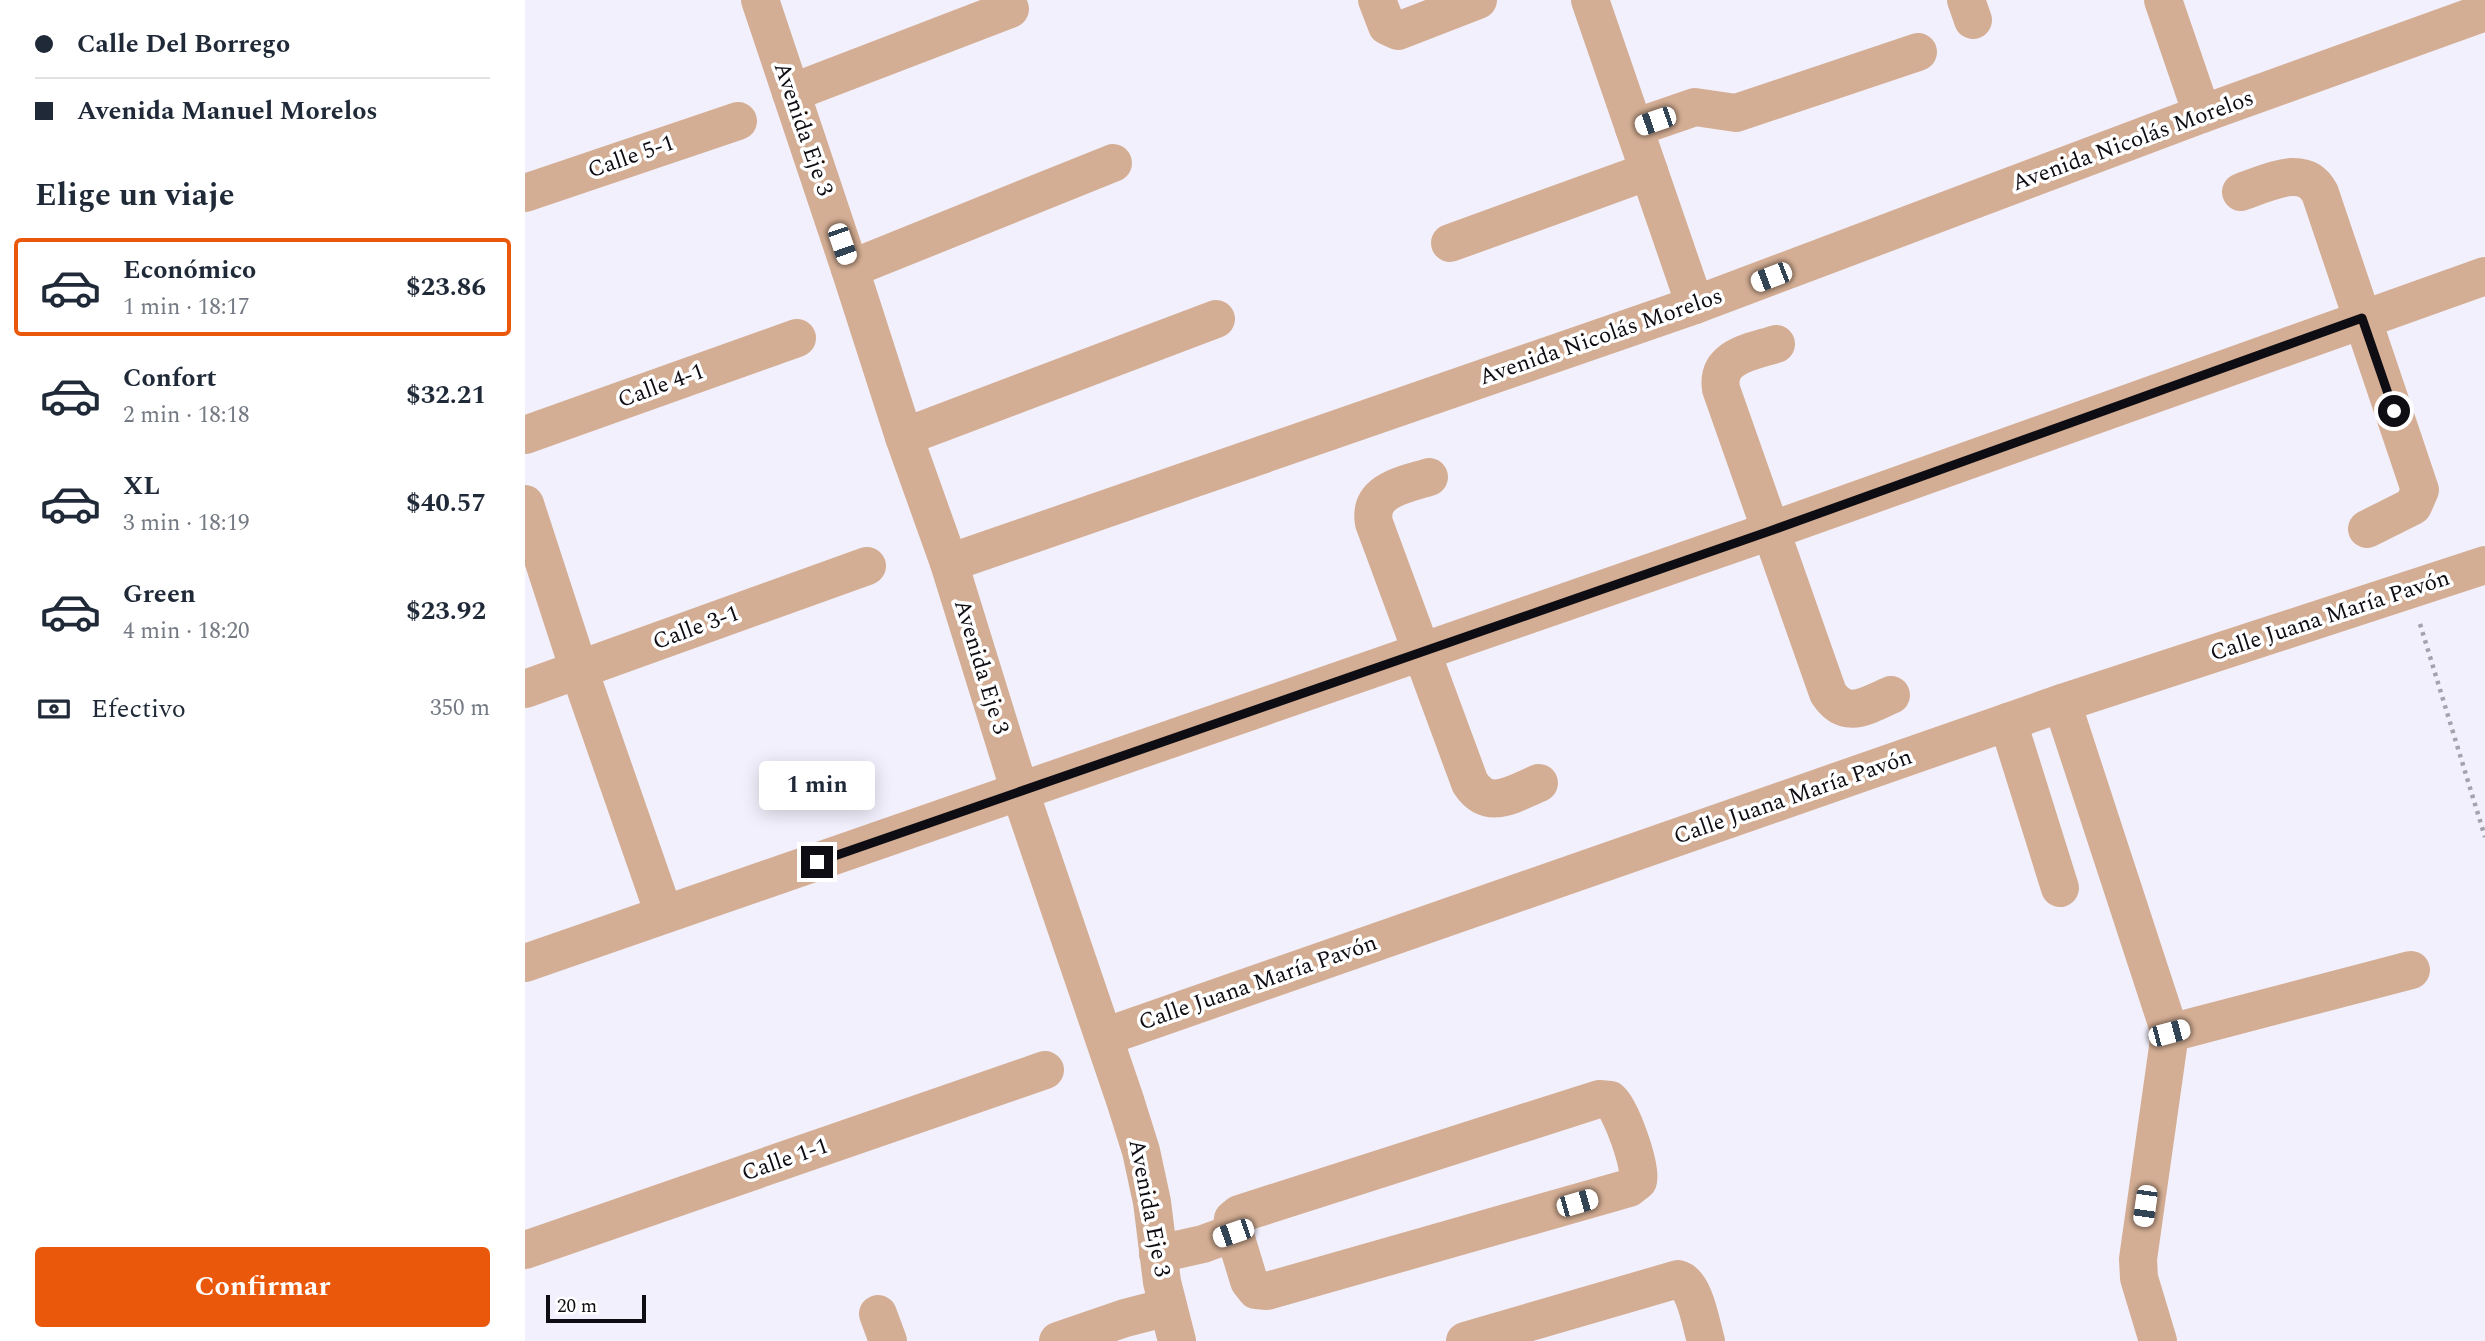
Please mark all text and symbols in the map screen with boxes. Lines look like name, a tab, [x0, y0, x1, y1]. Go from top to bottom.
text: Calle Del Borrego	[77, 24, 290, 64]
street label: Avenida Eje 3	[764, 57, 842, 201]
street label: Avenida Nicolás Morelos	[2007, 81, 2259, 201]
text: Avenida Manuel Morelos	[77, 91, 378, 131]
car	[1632, 104, 1679, 138]
street label: Calle 5-1	[583, 126, 679, 188]
text: Elige un viaje	[35, 171, 235, 220]
car	[826, 221, 859, 267]
text: Económico	[123, 250, 256, 290]
icon: car	[39, 256, 102, 319]
car	[1748, 260, 1795, 294]
text: $23.86	[406, 267, 486, 307]
street label: Avenida Nicolás Morelos	[1475, 279, 1727, 395]
text: 1 min · 18:17	[123, 290, 250, 325]
street label: Calle 4-1	[613, 354, 709, 418]
text: Confort	[123, 358, 217, 398]
icon: car	[39, 364, 102, 427]
text: $32.21	[406, 375, 486, 415]
route start	[2378, 395, 2410, 427]
text: 2 min · 18:18	[123, 398, 250, 433]
text: XL	[123, 466, 160, 506]
icon: car	[39, 472, 102, 535]
text: $40.57	[406, 483, 486, 523]
text: 3 min · 18:19	[123, 506, 250, 541]
street label: Calle Juana María Pavón	[2206, 561, 2454, 671]
text: Green	[123, 574, 196, 614]
icon: car	[39, 580, 102, 643]
text: $23.92	[406, 591, 486, 631]
street label: Avenida Eje 3	[944, 595, 1018, 739]
street label: Calle 3-1	[648, 596, 744, 660]
text: 4 min · 18:20	[123, 614, 250, 649]
text: Efectivo	[91, 689, 186, 729]
icon: cash	[35, 690, 73, 728]
text: 350 m	[430, 691, 490, 726]
street label: Calle Juana María Pavón	[1669, 740, 1917, 854]
callout: 1 min	[759, 760, 875, 810]
text: 1 min	[786, 768, 848, 803]
route end	[801, 846, 833, 878]
street label: Calle Juana María Pavón	[1134, 926, 1382, 1040]
car	[2146, 1017, 2193, 1049]
street label: Calle 1-1	[737, 1129, 833, 1191]
street label: Avenida Eje 3	[1119, 1136, 1179, 1280]
car	[2132, 1184, 2159, 1228]
car	[1554, 1187, 1601, 1219]
car	[1210, 1216, 1257, 1250]
button: Confirmar	[35, 1247, 490, 1327]
scale bar	[546, 1292, 646, 1324]
text: 20 m	[557, 1292, 597, 1321]

